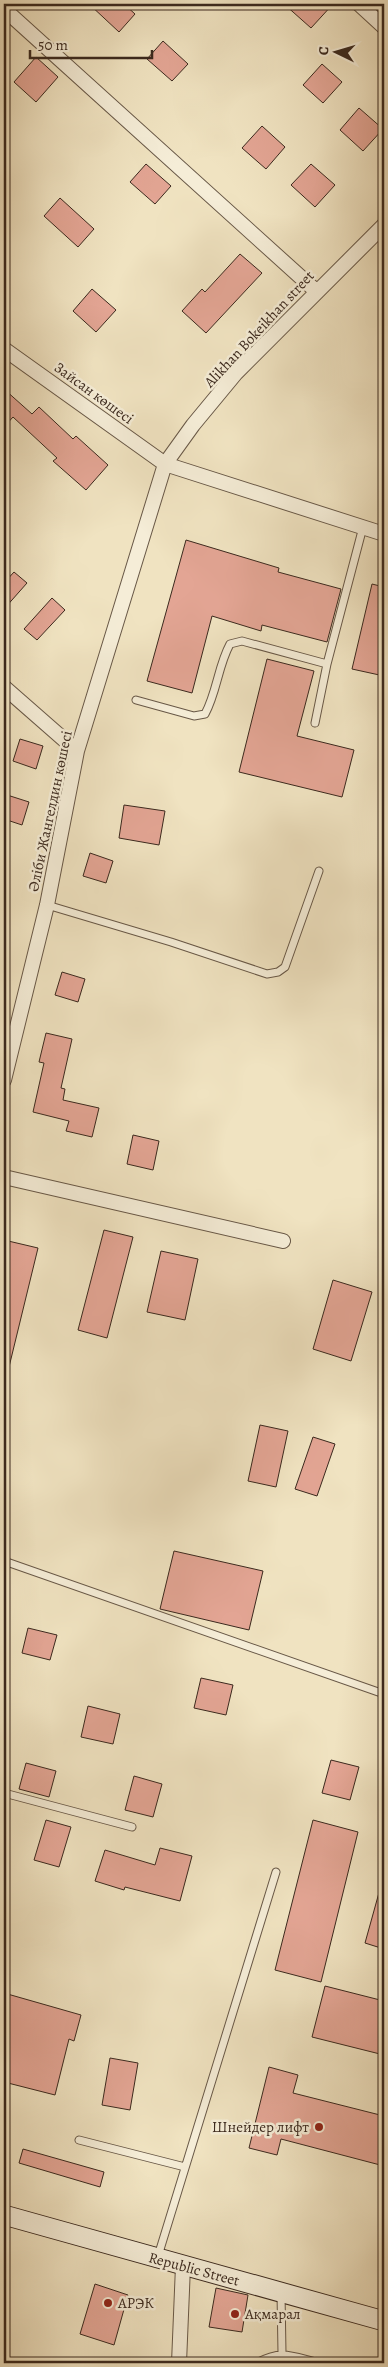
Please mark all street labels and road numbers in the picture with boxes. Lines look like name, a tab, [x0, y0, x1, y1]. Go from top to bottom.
street label: Alikhan Bokeikhan street	[199, 266, 319, 392]
street label: Зайсан көшесі	[50, 357, 138, 429]
street label: Әліби Жангелдин көшесі	[23, 729, 77, 893]
street label: Republic Street	[146, 2247, 242, 2291]

